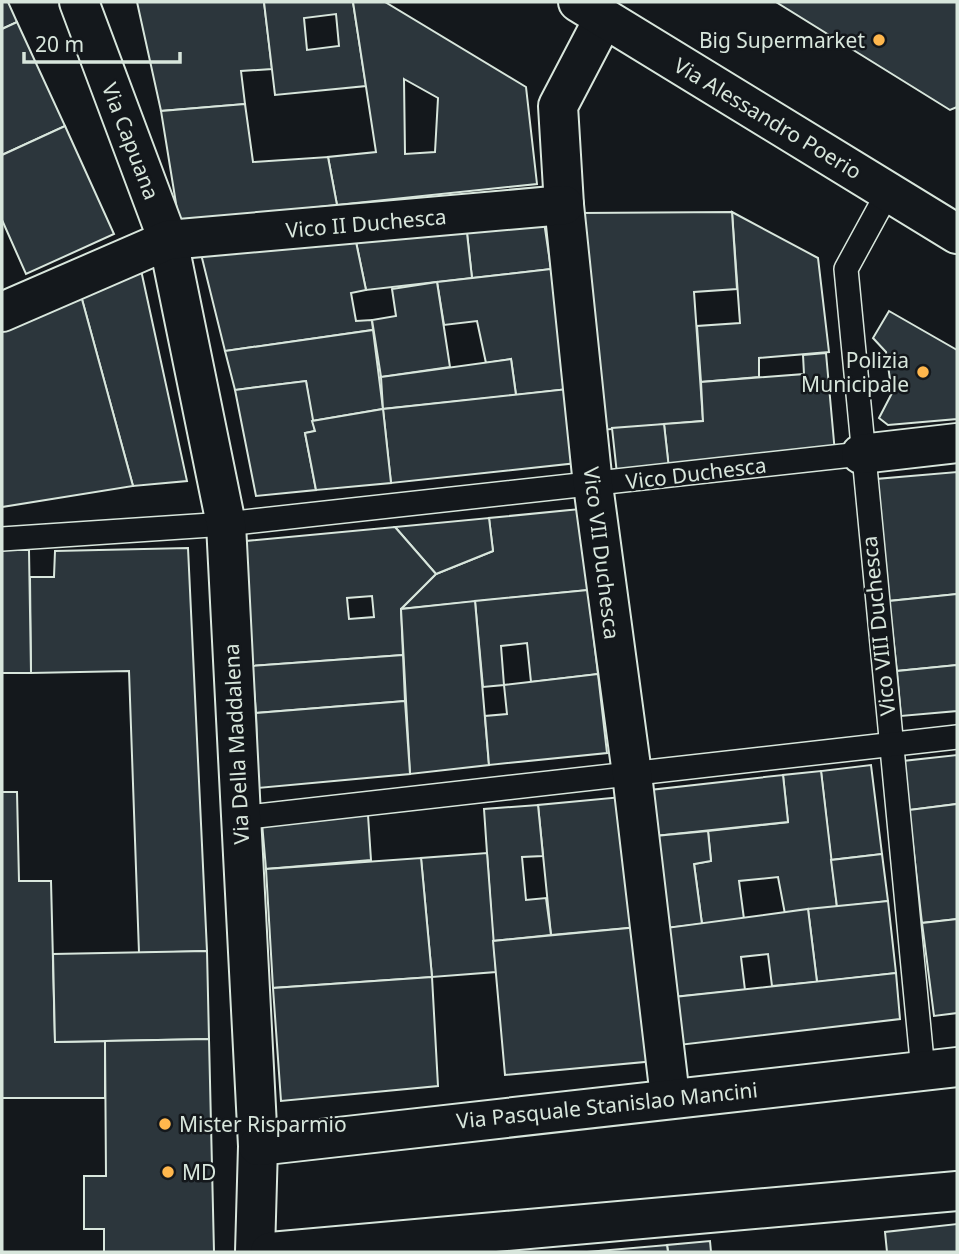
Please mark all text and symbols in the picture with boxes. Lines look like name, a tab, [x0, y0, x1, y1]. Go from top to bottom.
scale bar	[24, 21, 180, 65]
place label: Big Supermarket	[699, 26, 865, 54]
text: 20 m	[35, 30, 84, 58]
marker: Big Supermarket	[871, 32, 887, 48]
street label: Via Alessandro Poerio	[669, 51, 867, 185]
street label: Via Capuana	[96, 79, 166, 203]
street label: Vico II Duchesca	[285, 202, 447, 244]
place label: Polizia Municipale	[801, 346, 909, 398]
marker: Polizia Municipale	[915, 364, 931, 380]
street label: Vico Duchesca	[624, 450, 768, 496]
street label: Vico VII Duchesca	[578, 465, 626, 641]
street label: Vico VIII Duchesca	[855, 535, 901, 717]
street label: Via Della Maddalena	[217, 643, 255, 845]
street label: Via Pasquale Stanislao Mancini	[455, 1075, 759, 1135]
place label: Mister Risparmio	[179, 1110, 347, 1138]
marker: Mister Risparmio	[157, 1116, 173, 1132]
place label: MD	[182, 1158, 216, 1186]
marker: MD	[160, 1164, 176, 1180]

